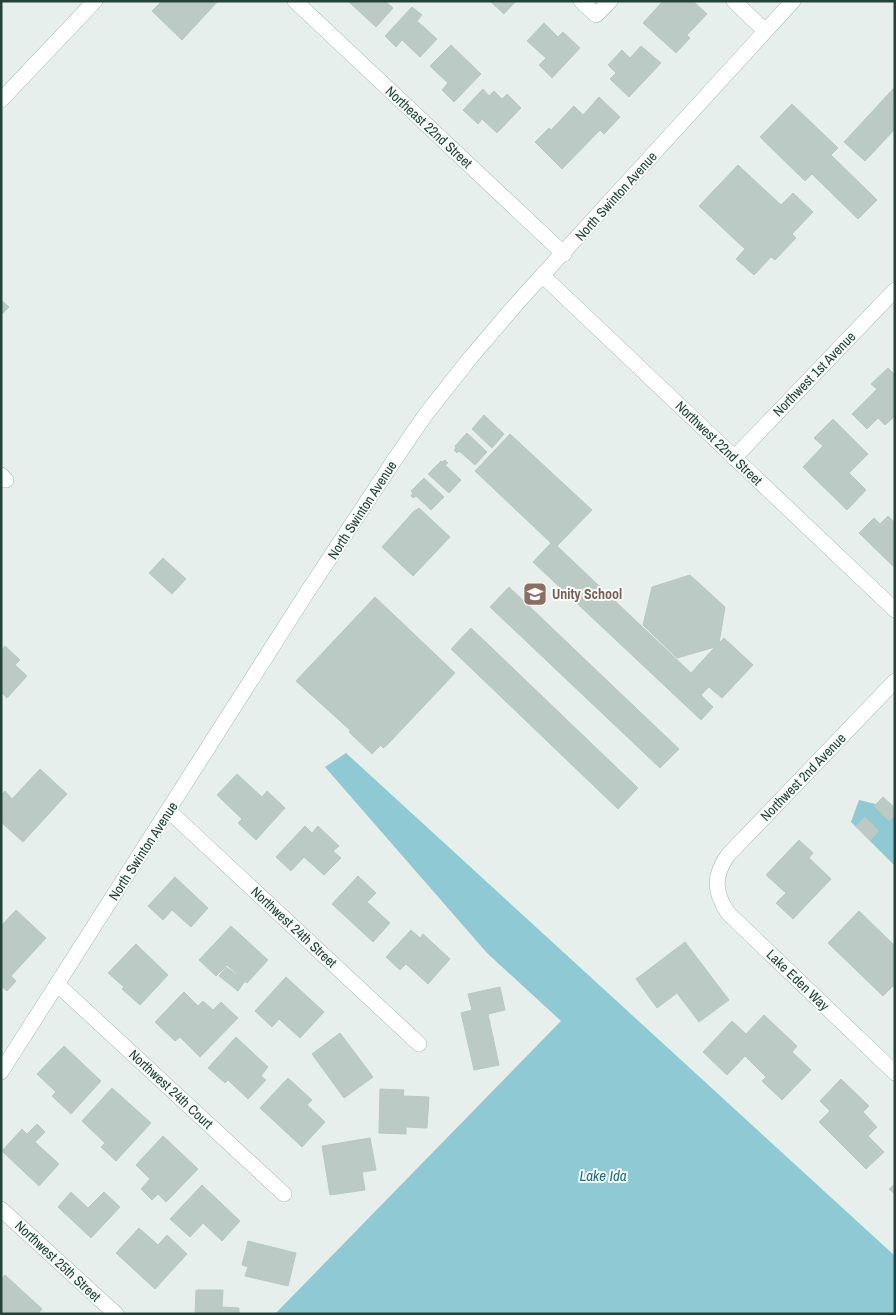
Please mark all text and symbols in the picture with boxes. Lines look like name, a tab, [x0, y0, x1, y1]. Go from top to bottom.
street label: Northeast 22nd Street	[382, 82, 476, 172]
street label: North Swinton Avenue	[571, 148, 661, 244]
street label: Northwest 1st Avenue	[769, 328, 859, 420]
street label: Northwest 22nd Street	[672, 397, 766, 489]
street label: North Swinton Avenue	[323, 457, 401, 563]
school or university icon: Unity School	[522, 581, 548, 607]
place label: Unity School	[552, 585, 622, 603]
street label: Northwest 2nd Avenue	[756, 729, 850, 825]
street label: North Swinton Avenue	[104, 798, 182, 904]
street label: Northwest 24th Street	[247, 883, 341, 971]
street label: Lake Eden Way	[763, 946, 833, 1015]
street label: Northwest 24th Court	[125, 1045, 217, 1133]
water label: Lake Ida	[579, 1165, 627, 1186]
street label: Northwest 25th Street	[11, 1217, 105, 1305]

